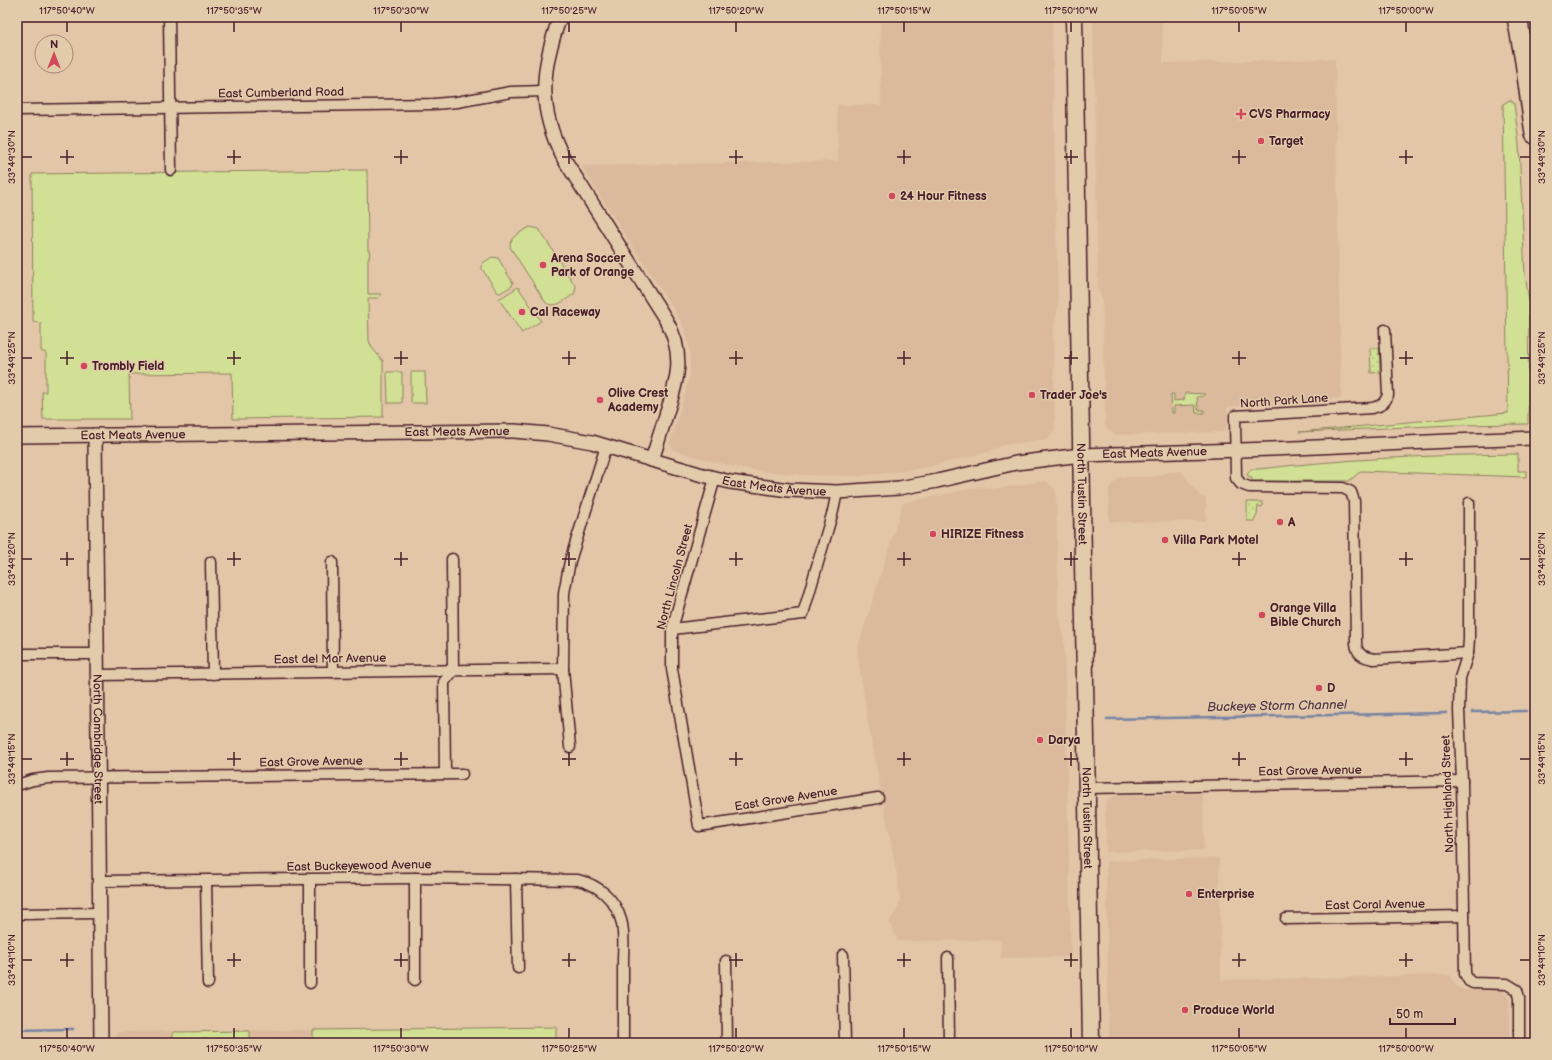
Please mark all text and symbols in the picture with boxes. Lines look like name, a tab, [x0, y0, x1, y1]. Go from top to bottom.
text: 117°50'40"W	[39, 5, 95, 17]
text: 117°50'35"W	[206, 5, 262, 17]
text: 117°50'30"W	[373, 5, 429, 17]
text: 117°50'25"W	[541, 5, 597, 17]
text: 117°50'20"W	[708, 5, 764, 17]
text: 117°50'15"W	[877, 5, 931, 17]
text: 117°50'10"W	[1044, 5, 1098, 17]
text: 117°50'05"W	[1211, 5, 1267, 17]
text: 117°50'00"W	[1378, 5, 1434, 17]
north arrow	[34, 34, 74, 74]
text: N	[50, 38, 58, 51]
street label: East Cumberland Road	[218, 84, 344, 102]
place label: CVS Pharmacy	[1249, 107, 1331, 122]
marker: CVS Pharmacy	[1236, 109, 1246, 119]
text: 33°49'30"N	[6, 130, 18, 184]
text: 33°49'30"N	[1536, 130, 1548, 184]
place label: Target	[1269, 134, 1304, 149]
marker: Target	[1256, 136, 1266, 146]
place label: 24 Hour Fitness	[900, 189, 987, 204]
marker: 24 Hour Fitness	[887, 191, 897, 201]
place label: Arena Soccer Park of Orange	[550, 251, 634, 280]
marker: Arena Soccer Park of Orange	[538, 260, 548, 270]
place label: Cal Raceway	[530, 305, 601, 320]
marker: Cal Raceway	[517, 307, 527, 317]
text: 33°49'25"N	[6, 331, 18, 385]
text: 33°49'25"N	[1536, 331, 1548, 385]
place label: Trombly Field	[92, 359, 164, 374]
marker: Trombly Field	[79, 361, 89, 371]
place label: Olive Crest Academy	[607, 386, 668, 415]
place label: Trader Joe's	[1040, 388, 1107, 403]
marker: Trader Joe's	[1027, 390, 1037, 400]
street label: North Park Lane	[1239, 390, 1329, 412]
marker: Olive Crest Academy	[595, 395, 605, 405]
street label: East Meats Avenue	[404, 424, 510, 440]
street label: East Meats Avenue	[80, 427, 186, 443]
street label: North Tustin Street	[1074, 443, 1090, 545]
street label: East Meats Avenue	[1102, 444, 1207, 462]
street label: East Meats Avenue	[720, 473, 827, 499]
place label: A	[1287, 515, 1296, 530]
marker: A	[1275, 517, 1285, 527]
street label: North Lincoln Street	[654, 522, 696, 632]
place label: HIRIZE Fitness	[941, 527, 1024, 542]
marker: HIRIZE Fitness	[928, 529, 938, 539]
text: 33°49'20"N	[6, 532, 18, 586]
text: 33°49'20"N	[1536, 532, 1548, 586]
place label: Villa Park Motel	[1173, 533, 1258, 548]
marker: Villa Park Motel	[1160, 535, 1170, 545]
place label: Orange Villa Bible Church	[1270, 601, 1341, 630]
marker: Orange Villa Bible Church	[1257, 610, 1267, 620]
street label: East del Mar Avenue	[274, 651, 386, 667]
street label: North Cambridge Street	[90, 674, 106, 804]
place label: D	[1327, 681, 1335, 696]
marker: D	[1314, 683, 1324, 693]
water label: Buckeye Storm Channel	[1207, 697, 1348, 715]
text: 33°49'15"N	[6, 733, 18, 785]
place label: Darya	[1048, 733, 1081, 748]
text: 33°49'15"N	[1536, 733, 1548, 785]
street label: North Highland Street	[1438, 734, 1458, 853]
marker: Darya	[1035, 735, 1045, 745]
street label: East Grove Avenue	[259, 754, 363, 770]
street label: East Grove Avenue	[1258, 763, 1362, 779]
street label: North Tustin Street	[1079, 767, 1096, 869]
street label: East Grove Avenue	[734, 783, 838, 815]
street label: East Buckeyewood Avenue	[286, 857, 432, 875]
place label: Enterprise	[1197, 887, 1255, 902]
marker: Enterprise	[1184, 889, 1194, 899]
street label: East Coral Avenue	[1325, 897, 1425, 913]
text: 33°49'10"N	[6, 934, 18, 986]
text: 33°49'10"N	[1536, 934, 1548, 986]
scale bar	[1390, 1000, 1455, 1026]
place label: Produce World	[1193, 1003, 1274, 1018]
marker: Produce World	[1180, 1005, 1190, 1015]
text: 50 m	[1396, 1007, 1423, 1022]
text: 117°50'40"W	[39, 1043, 95, 1055]
text: 117°50'35"W	[206, 1043, 262, 1055]
text: 117°50'30"W	[373, 1043, 429, 1055]
text: 117°50'25"W	[541, 1043, 597, 1055]
text: 117°50'20"W	[708, 1043, 764, 1055]
text: 117°50'15"W	[877, 1043, 931, 1055]
text: 117°50'10"W	[1044, 1043, 1098, 1055]
text: 117°50'05"W	[1211, 1043, 1267, 1055]
text: 117°50'00"W	[1378, 1043, 1434, 1055]

